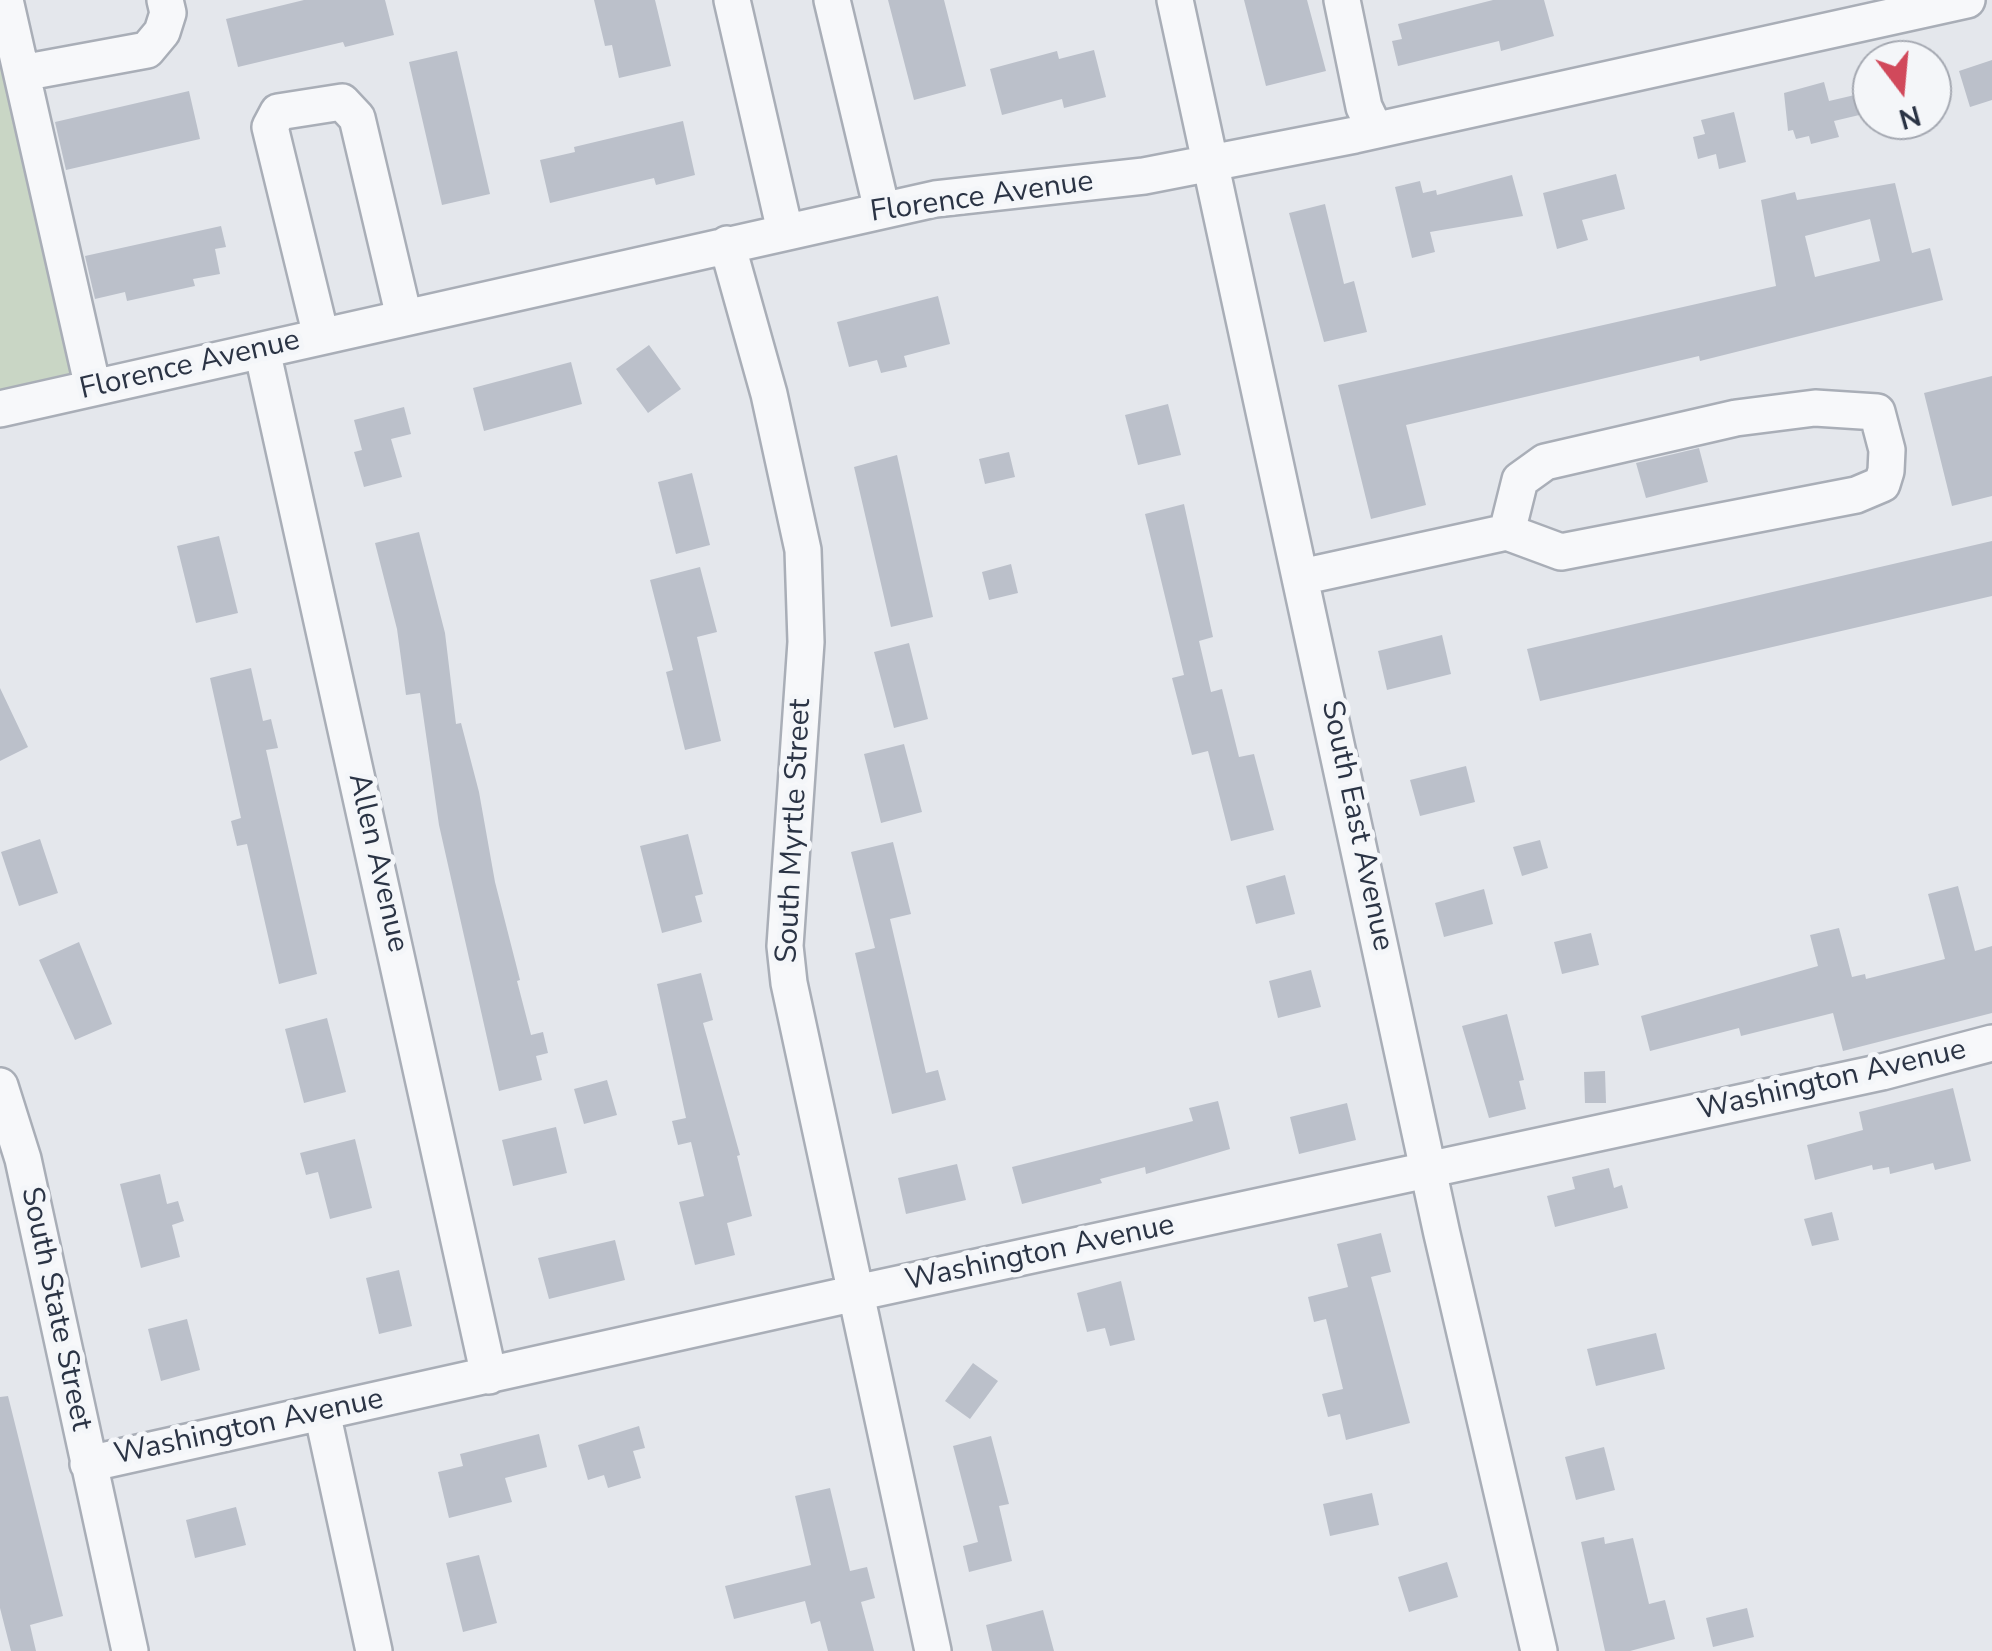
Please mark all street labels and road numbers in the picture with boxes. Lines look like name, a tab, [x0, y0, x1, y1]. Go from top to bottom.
street label: Florence Avenue	[868, 165, 1096, 231]
street label: Florence Avenue	[76, 323, 304, 409]
street label: South Myrtle Street	[770, 698, 820, 964]
street label: South East Avenue	[1312, 698, 1400, 954]
street label: Allen Avenue	[339, 770, 415, 956]
street label: Washington Avenue	[1694, 1033, 1970, 1129]
street label: South State Street	[12, 1184, 98, 1434]
street label: Washington Avenue	[902, 1208, 1178, 1300]
street label: Washington Avenue	[111, 1382, 387, 1474]

